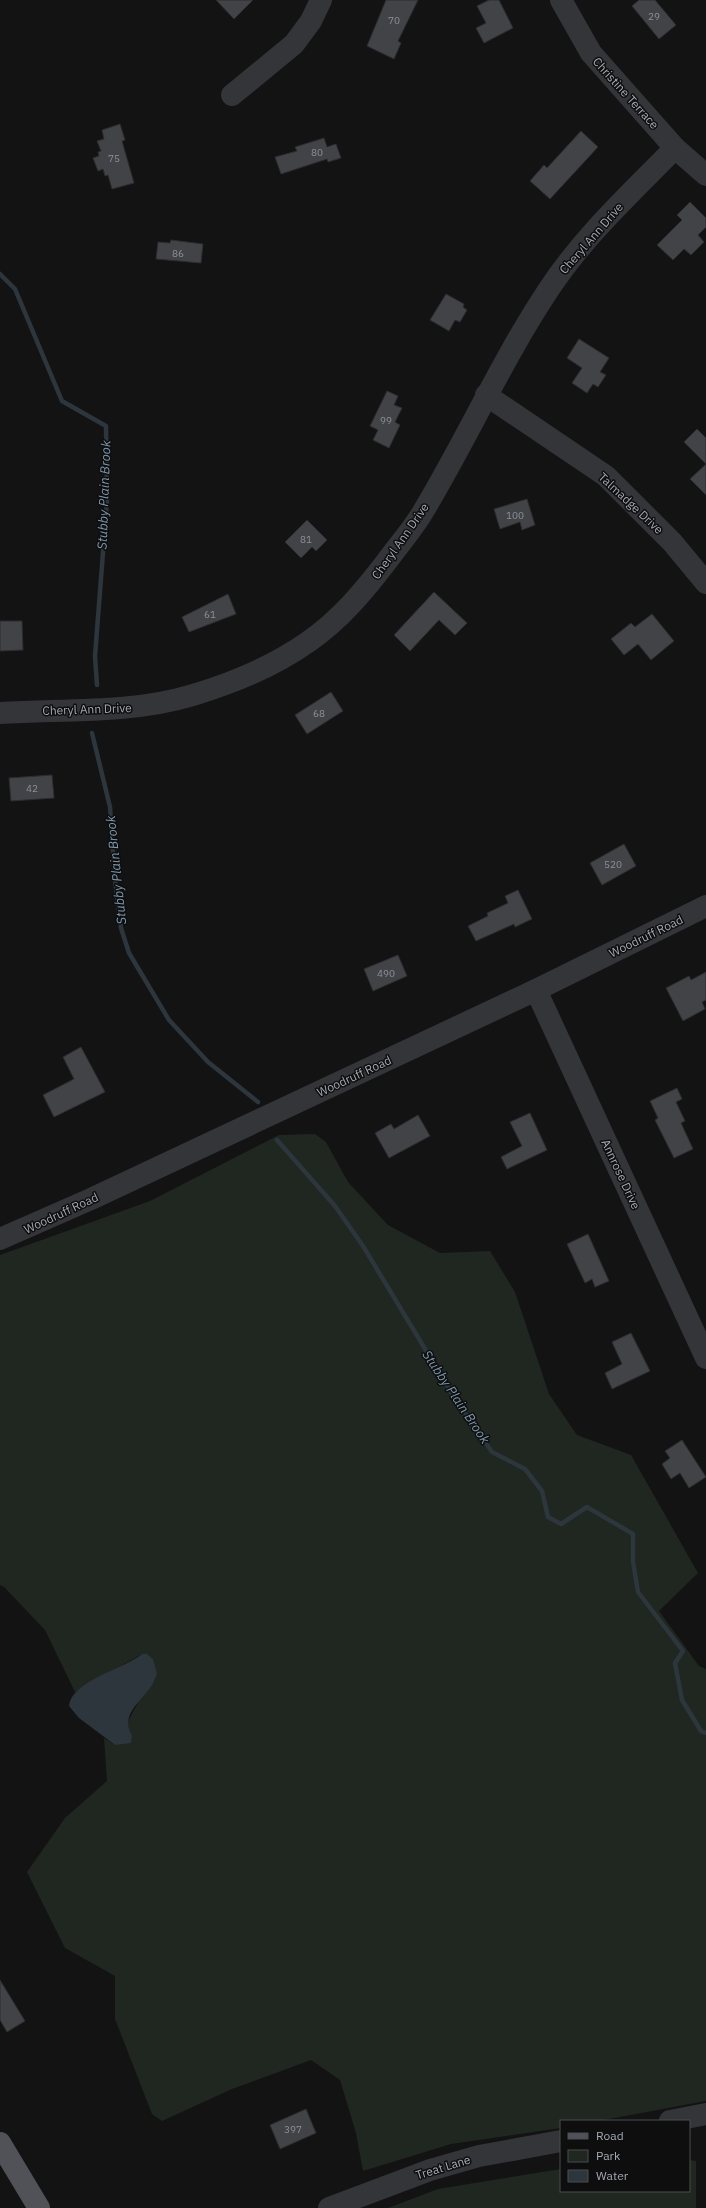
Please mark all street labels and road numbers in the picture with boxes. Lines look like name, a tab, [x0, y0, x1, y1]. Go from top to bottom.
street label: Christine Terrace	[590, 54, 662, 132]
street label: Cheryl Ann Drive	[556, 199, 626, 277]
street label: Talmadge Drive	[596, 469, 667, 537]
street label: Cheryl Ann Drive	[368, 500, 432, 582]
street label: Cheryl Ann Drive	[42, 700, 132, 718]
street label: Woodruff Road	[607, 912, 685, 960]
street label: Woodruff Road	[314, 1052, 394, 1100]
street label: Annrose Drive	[598, 1137, 644, 1212]
street label: Woodruff Road	[21, 1189, 101, 1237]
street label: Treat Lane	[414, 2151, 473, 2182]

